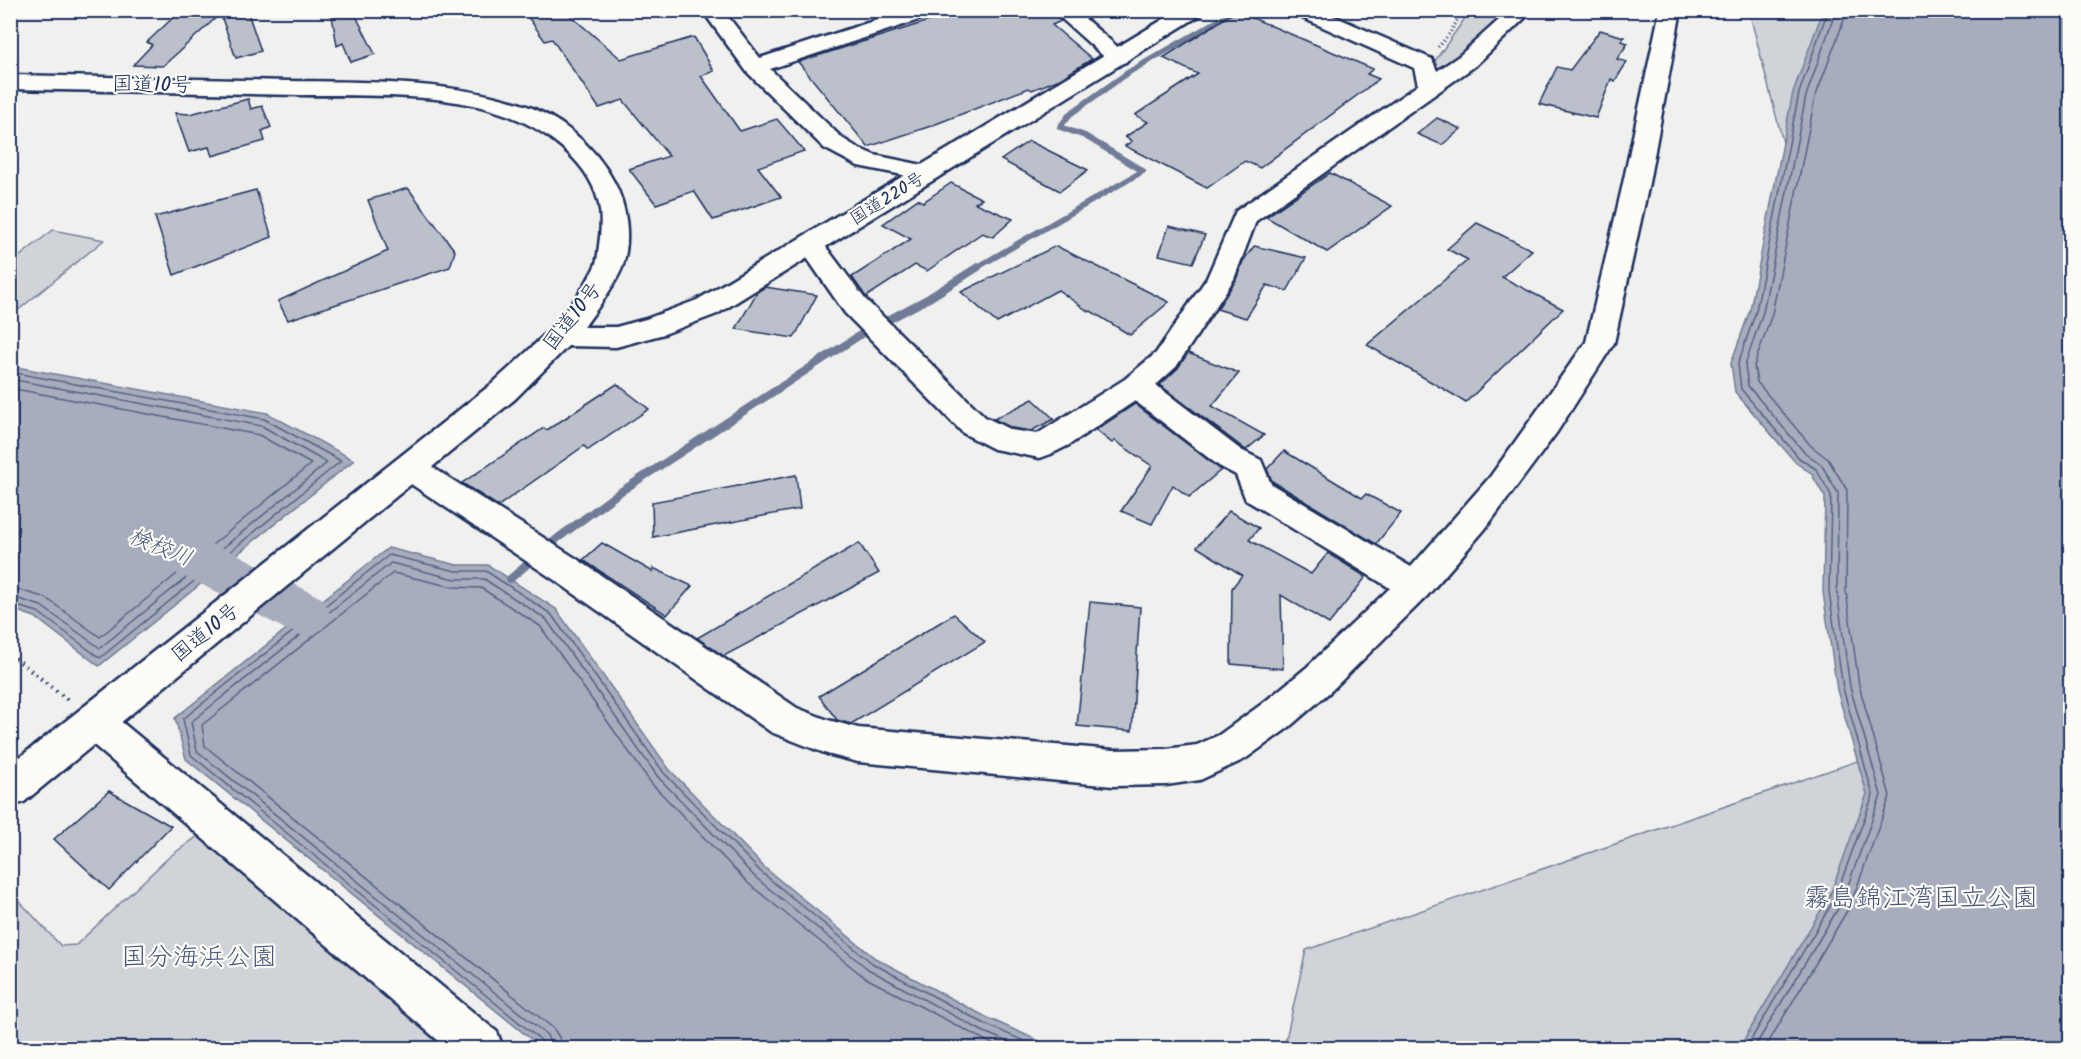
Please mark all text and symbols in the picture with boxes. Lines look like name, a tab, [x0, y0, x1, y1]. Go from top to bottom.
street label: 国道10号	[112, 68, 192, 103]
street label: 国道220号	[845, 165, 931, 234]
street label: 国道10号	[536, 275, 611, 359]
water label: 検校川	[123, 520, 197, 577]
street label: 国道10号	[164, 595, 247, 671]
park label: 霧島錦江湾国立公園	[1804, 878, 2038, 920]
park label: 国分海浜公園	[121, 937, 277, 979]

